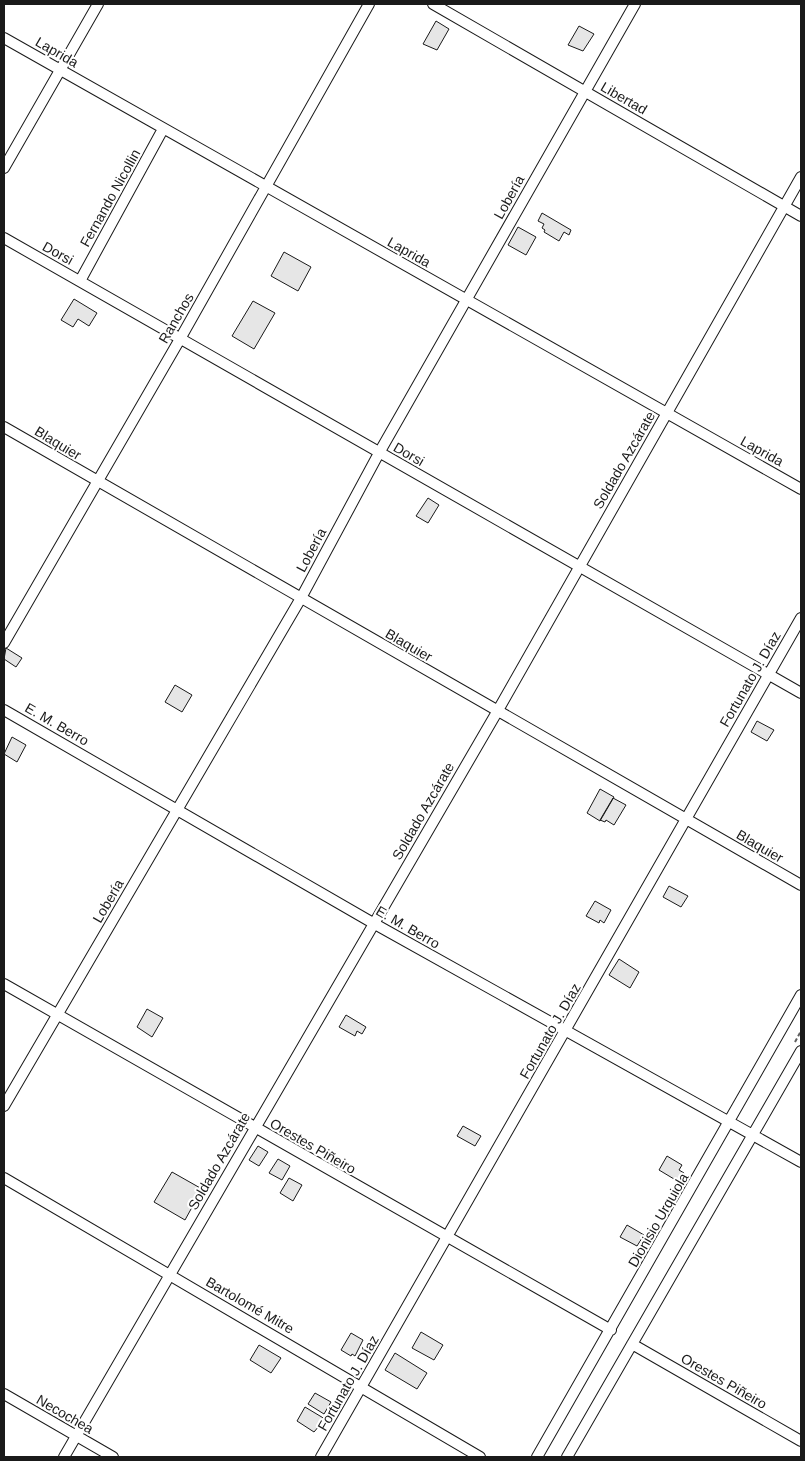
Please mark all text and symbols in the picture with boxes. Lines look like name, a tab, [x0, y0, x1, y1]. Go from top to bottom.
street label: Laprida	[33, 33, 81, 71]
street label: Libertad	[598, 78, 650, 118]
street label: Fernando Nicollin	[77, 146, 143, 250]
street label: Lobería	[490, 172, 528, 222]
street label: Laprida	[385, 234, 433, 270]
street label: Dorsi	[40, 238, 76, 268]
street label: Ranchos	[155, 290, 197, 346]
street label: Soldado Azcárate	[590, 408, 658, 512]
street label: Blaquier	[32, 423, 84, 463]
street label: Laprida	[738, 433, 786, 469]
street label: Dorsi	[391, 439, 427, 469]
street label: Lobería	[293, 525, 329, 575]
street label: Blaquier	[383, 625, 436, 665]
street label: Fortunato J. Díaz	[716, 628, 784, 730]
street label: E. M. Berro	[22, 699, 92, 749]
street label: Soldado Azcárate	[389, 759, 457, 863]
street label: Blaquier	[734, 826, 787, 866]
street label: Lobería	[89, 876, 127, 926]
street label: E. M. Berro	[373, 902, 443, 952]
street label: Fortunato J. Díaz	[516, 980, 584, 1082]
street label: Soldado Azcárate	[185, 1109, 253, 1213]
street label: Orestes Piñeiro	[267, 1115, 359, 1177]
street label: Dionisio Urquiola	[625, 1170, 691, 1270]
street label: Bartolomé Mitre	[203, 1273, 297, 1337]
street label: Fortunato J. Díaz	[314, 1332, 382, 1434]
street label: Orestes Piñeiro	[678, 1350, 770, 1412]
street label: Necochea	[34, 1391, 96, 1437]

